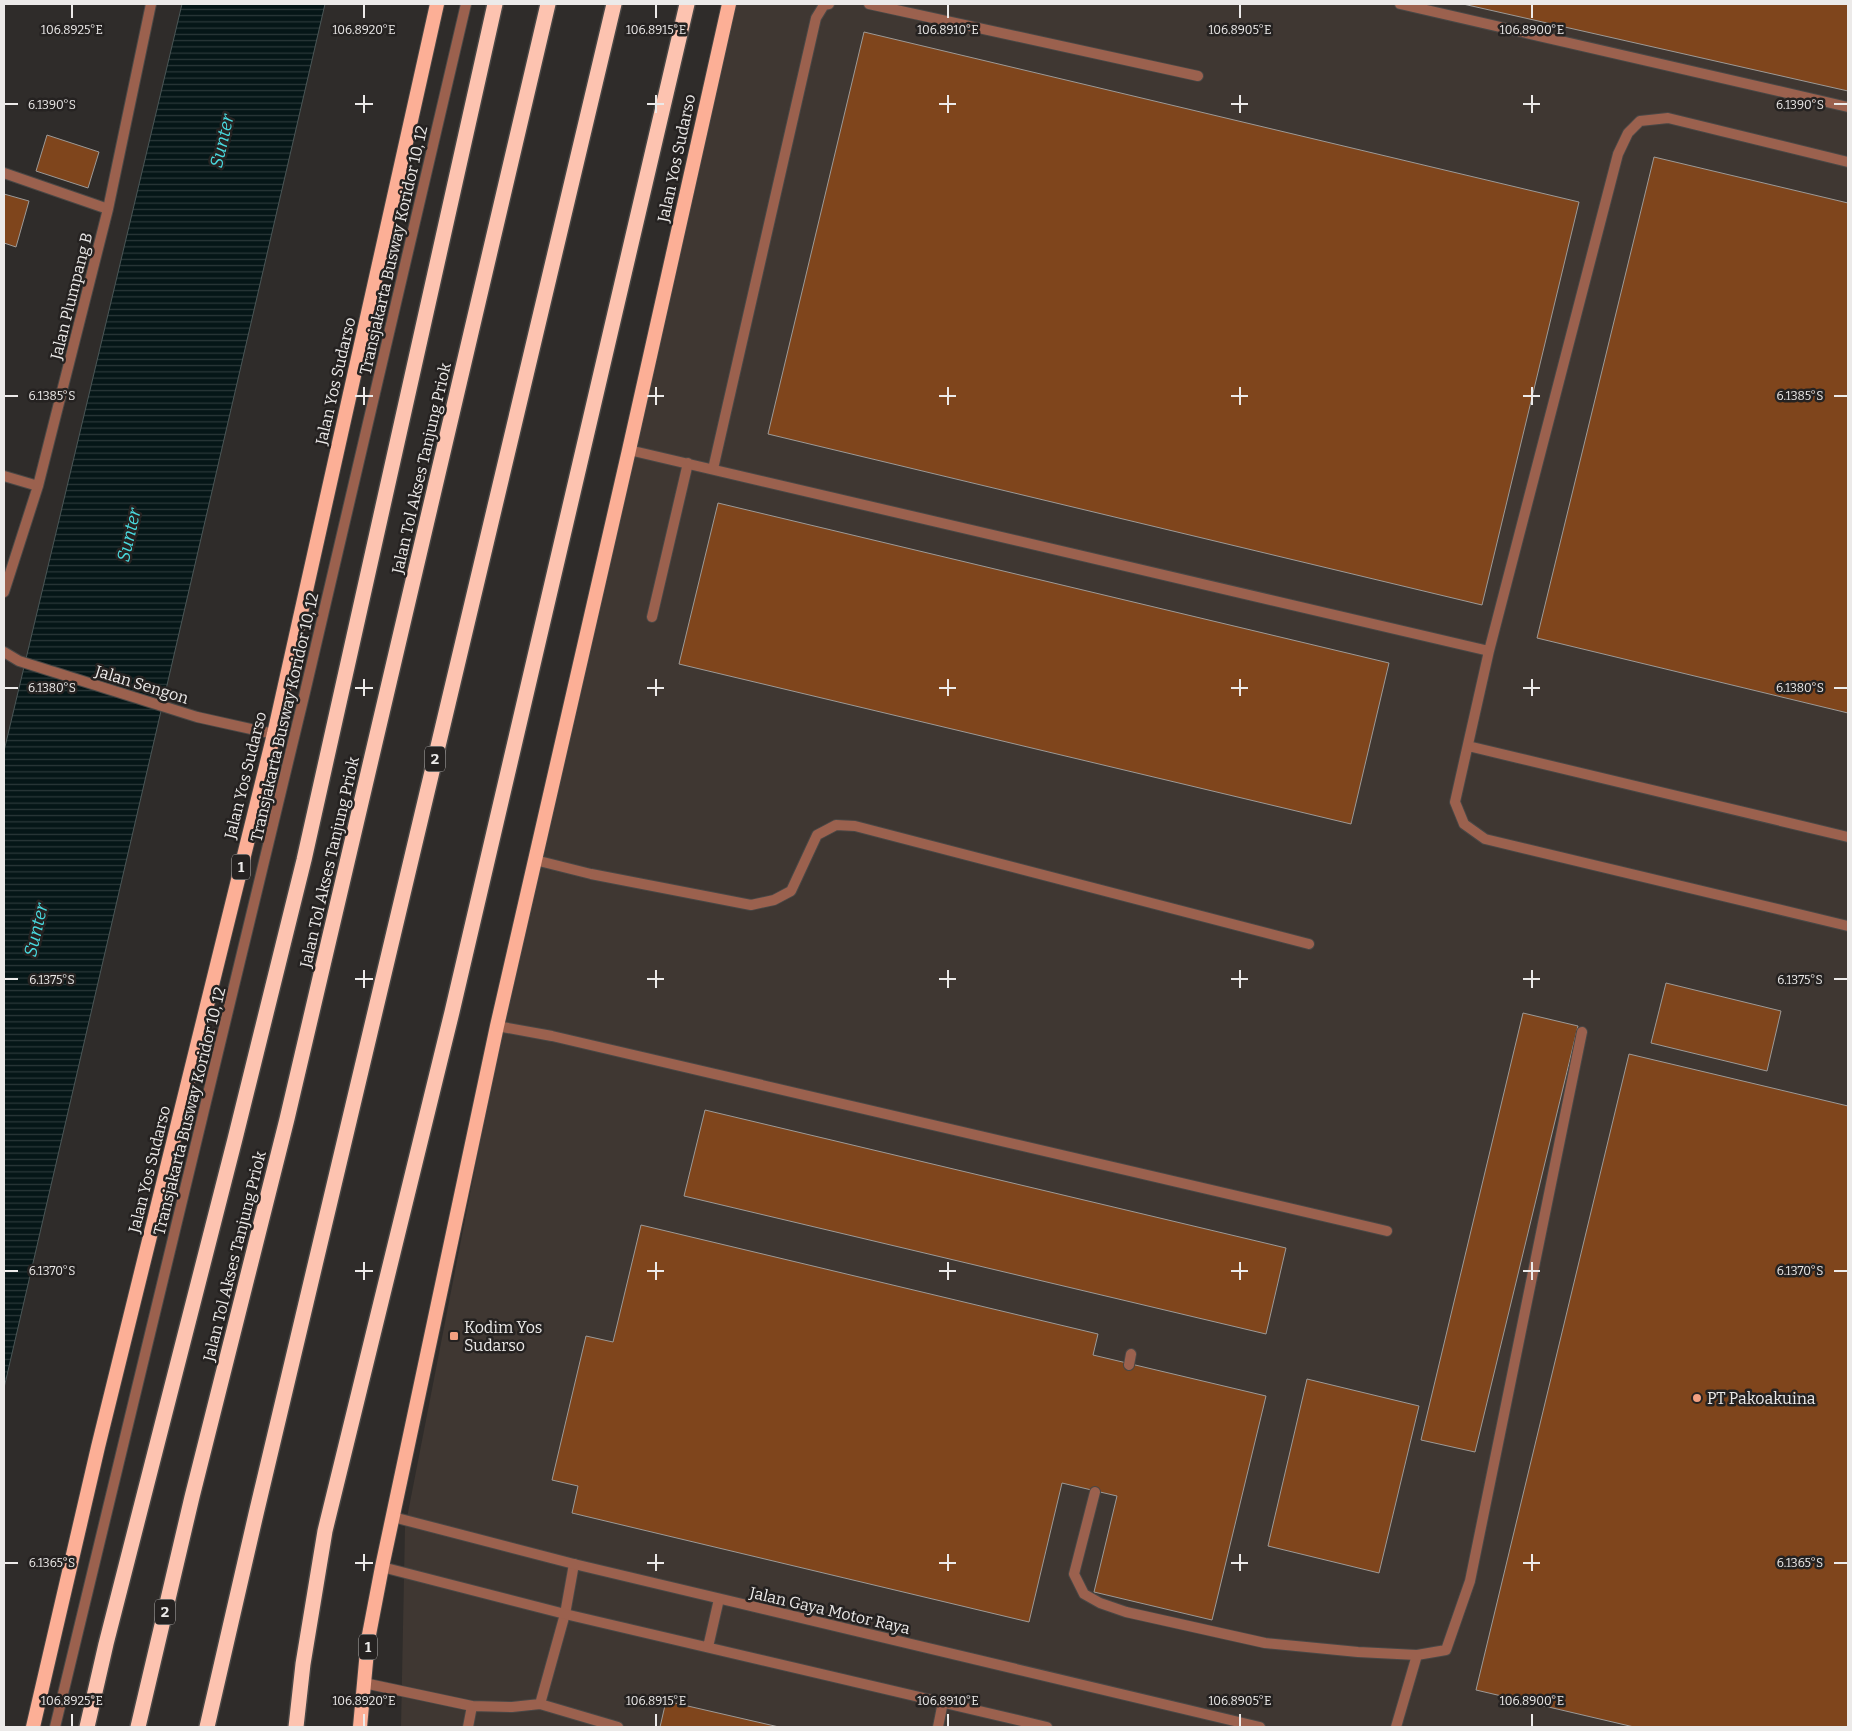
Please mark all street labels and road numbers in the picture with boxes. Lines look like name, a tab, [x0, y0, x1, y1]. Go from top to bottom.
street label: Jalan Yos Sudarso	[653, 92, 699, 225]
street label: Transjakarta Busway Koridor 10, 12	[356, 124, 431, 377]
street label: Jalan Plumpang B	[46, 231, 96, 363]
street label: Jalan Yos Sudarso	[311, 316, 359, 448]
street label: Jalan Tol Akses Tanjung Priok	[388, 361, 455, 576]
street label: Transjakarta Busway Koridor 10, 12	[247, 591, 322, 844]
street label: Jalan Sengon	[92, 661, 191, 708]
street label: Jalan Yos Sudarso	[220, 710, 270, 842]
road number: 2	[425, 746, 445, 772]
street label: Jalan Tol Akses Tanjung Priok	[296, 755, 363, 970]
road number: 1	[232, 854, 250, 880]
street label: Transjakarta Busway Koridor 10, 12	[149, 985, 230, 1237]
street label: Jalan Yos Sudarso	[124, 1104, 174, 1236]
street label: Jalan Tol Akses Tanjung Priok	[199, 1149, 270, 1364]
street label: Jalan Gaya Motor Raya	[747, 1583, 912, 1638]
road number: 2	[155, 1600, 175, 1624]
road number: 1	[359, 1634, 377, 1660]

